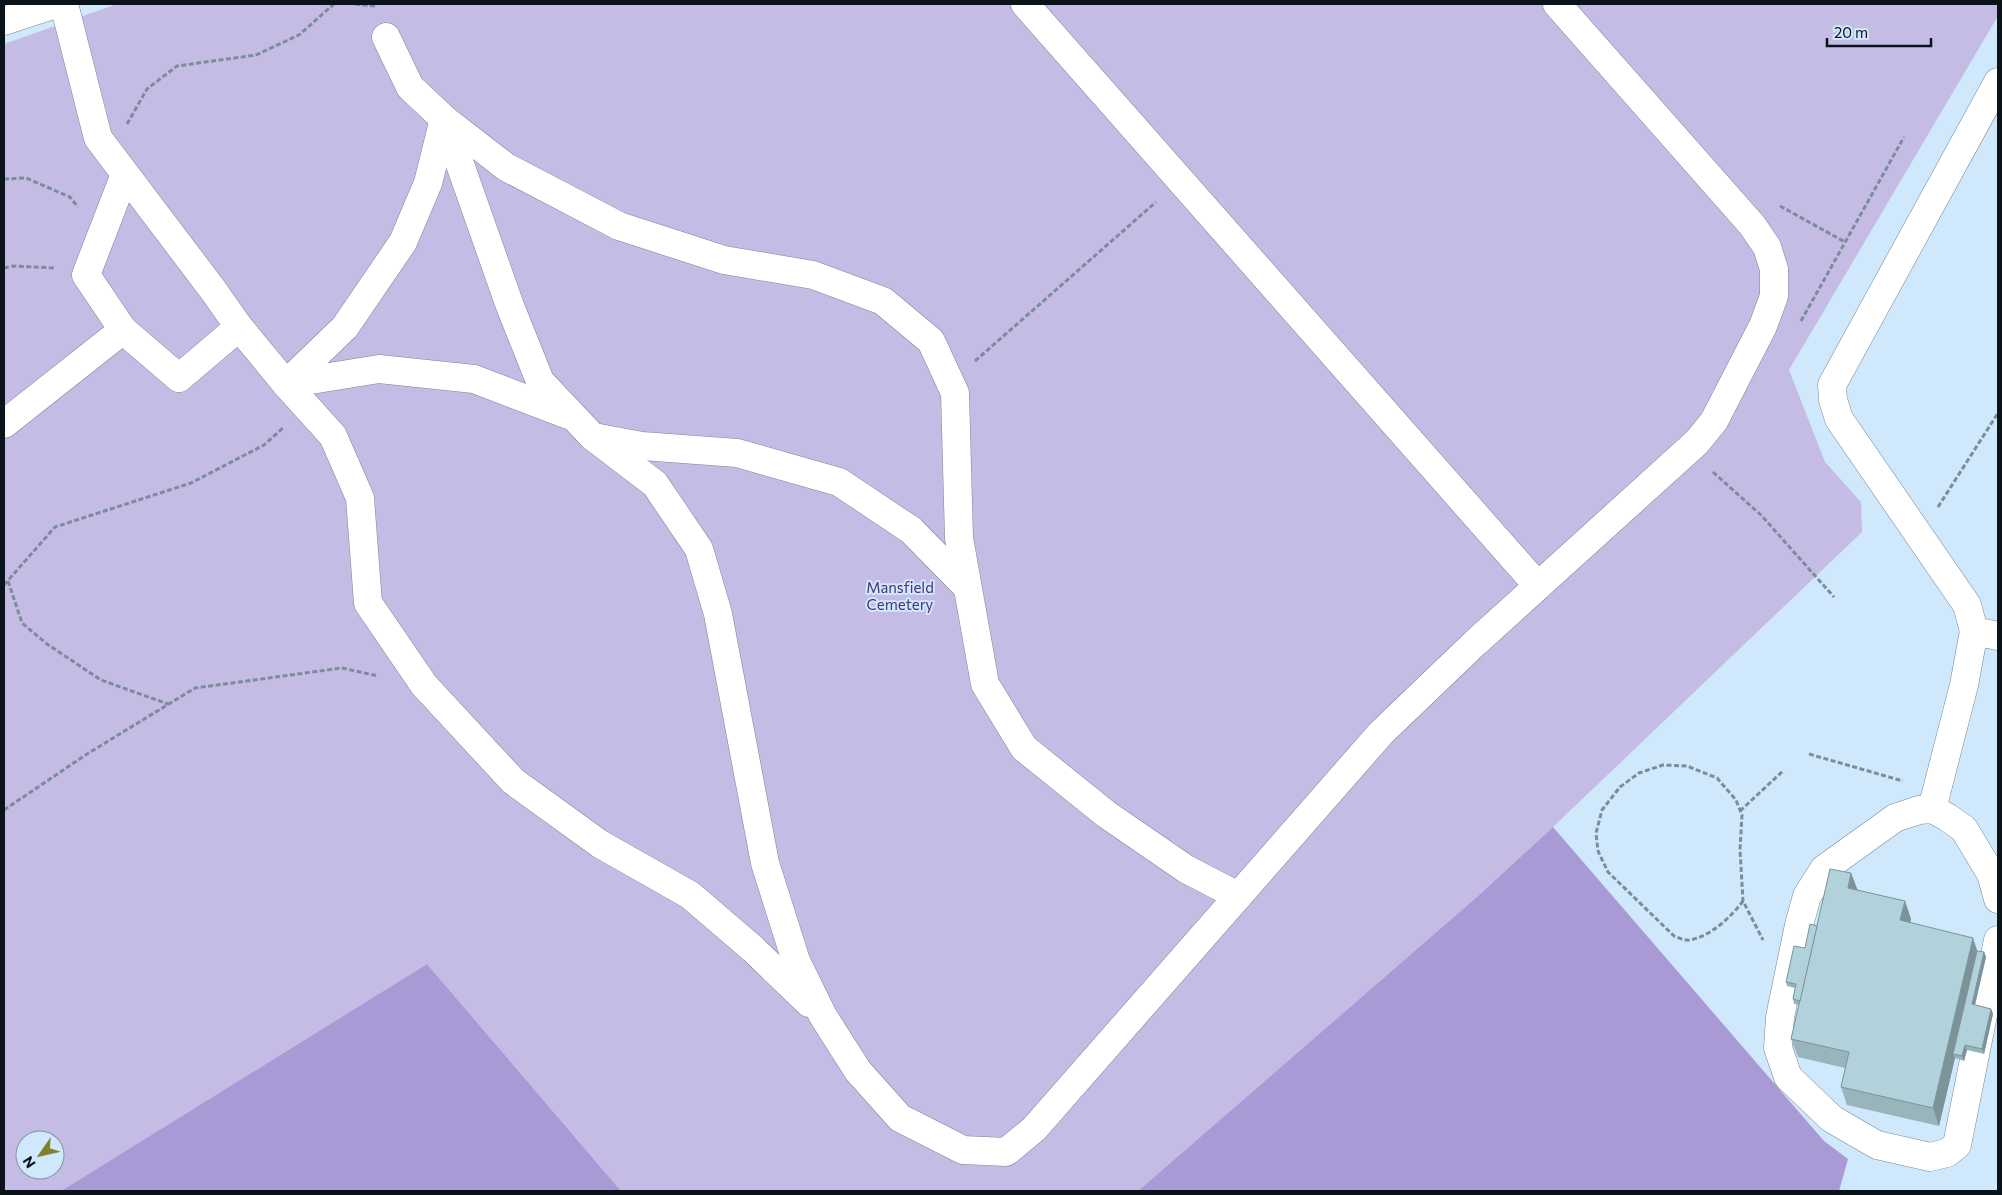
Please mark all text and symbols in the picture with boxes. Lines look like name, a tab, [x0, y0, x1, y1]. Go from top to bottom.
scale bar	[1827, 15, 1931, 47]
text: 20 m	[1834, 23, 1868, 41]
park label: Mansfield Cemetery	[866, 578, 934, 613]
north arrow	[15, 1130, 65, 1180]
text: N	[19, 1153, 39, 1172]

